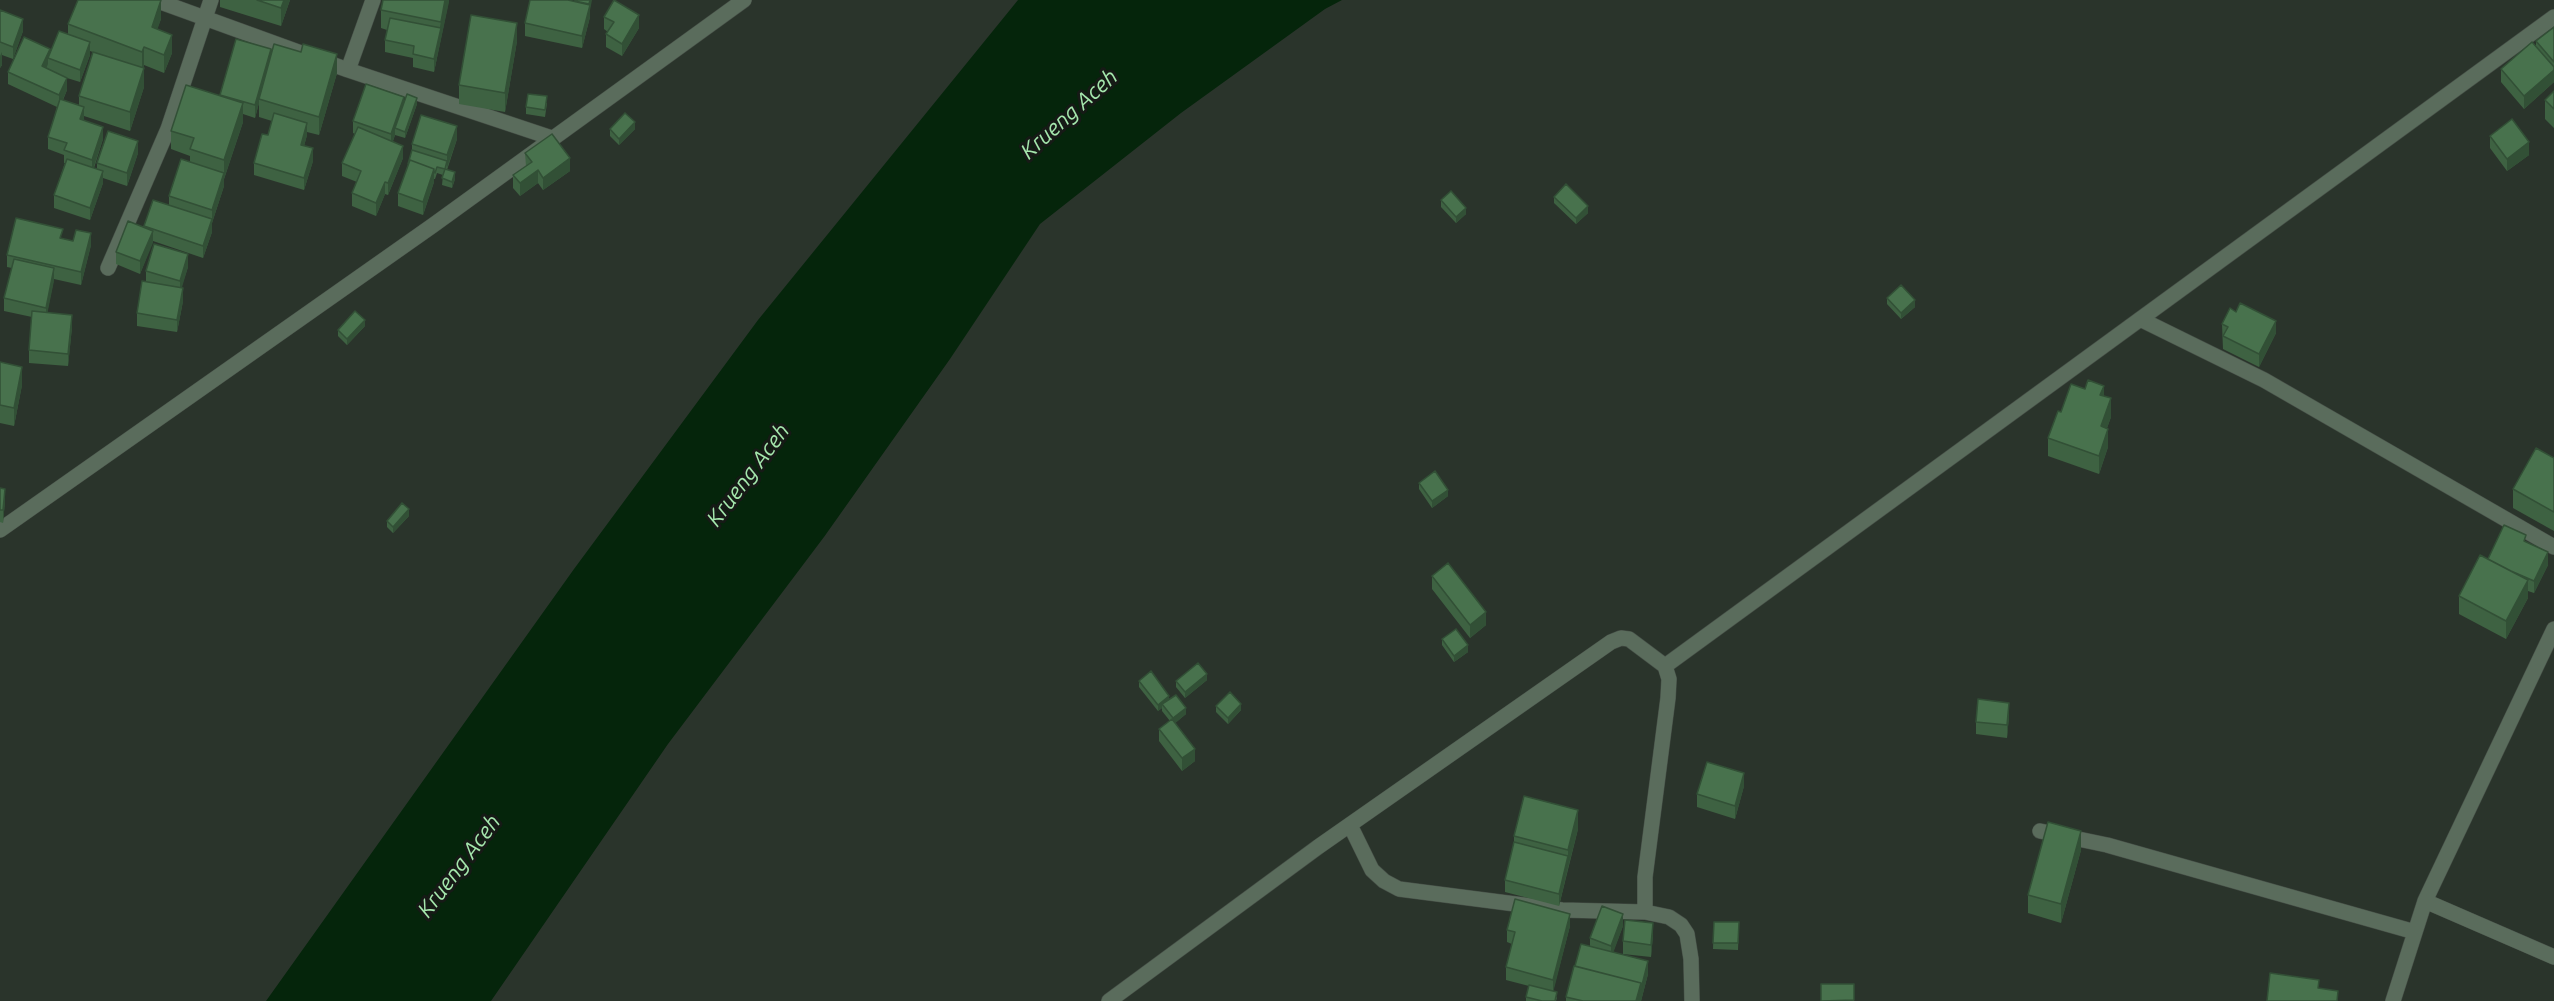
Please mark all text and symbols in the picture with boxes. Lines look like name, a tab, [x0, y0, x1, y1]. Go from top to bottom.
water label: Krueng Aceh	[1015, 63, 1123, 165]
water label: Krueng Aceh	[701, 418, 795, 532]
water label: Krueng Aceh	[412, 809, 506, 923]

